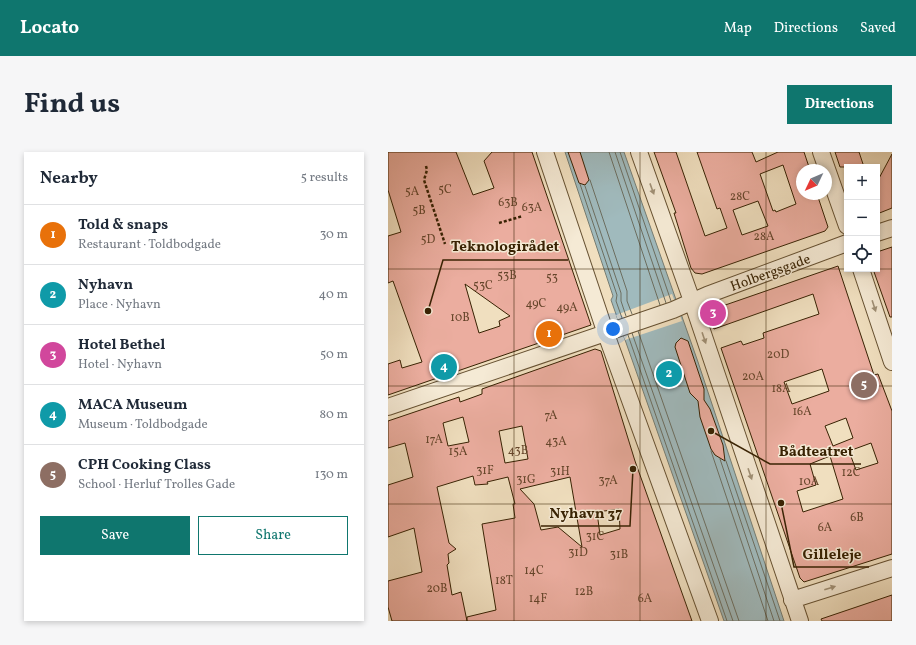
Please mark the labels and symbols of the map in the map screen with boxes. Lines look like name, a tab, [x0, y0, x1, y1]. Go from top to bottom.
north arrow	[796, 164, 832, 200]
house number: 5C	[438, 182, 452, 198]
one-way arrow	[650, 183, 656, 195]
house number: 5A	[405, 184, 420, 200]
house number: 28C	[730, 189, 750, 205]
house number: 63B	[498, 195, 518, 211]
house number: 63A	[522, 200, 543, 216]
house number: 5B	[412, 203, 426, 219]
house number: 28A	[754, 229, 775, 245]
house number: 5D	[421, 232, 435, 248]
callout: Teknologirådet	[443, 233, 568, 260]
text: Teknologirådet	[451, 237, 560, 258]
street label: Holbergsgade	[728, 250, 814, 297]
house number: 53B	[497, 268, 517, 284]
house number: 53	[546, 270, 558, 286]
house number: 53C	[473, 278, 493, 294]
house number: 49C	[526, 296, 547, 312]
pin: 3	[700, 298, 726, 328]
house number: 49A	[556, 300, 578, 316]
one-way arrow	[871, 300, 877, 312]
house number: 10B	[450, 310, 470, 326]
pin: 1	[536, 319, 562, 349]
your location	[603, 319, 623, 339]
one-way arrow	[702, 332, 708, 344]
house number: 20D	[767, 347, 789, 363]
pin: 4	[431, 352, 457, 382]
pin: 2	[656, 359, 682, 389]
house number: 20A	[742, 369, 765, 385]
pin: 5	[851, 370, 877, 400]
house number: 18A	[771, 381, 791, 397]
house number: 16A	[792, 404, 812, 420]
house number: 7A	[544, 408, 558, 424]
house number: 17A	[425, 432, 443, 448]
house number: 43A	[545, 434, 567, 450]
callout: Bådteatret	[770, 437, 861, 464]
text: Bådteatret	[779, 442, 854, 463]
house number: 43B	[508, 443, 528, 459]
house number: 15A	[449, 444, 468, 460]
house number: 31F	[476, 463, 494, 479]
house number: 31H	[550, 464, 570, 480]
house number: 12C	[842, 465, 861, 481]
one-way arrow	[748, 469, 754, 481]
house number: 31G	[516, 472, 536, 488]
house number: 37A	[598, 473, 618, 489]
house number: 10A	[799, 474, 820, 490]
callout: Nyhavn 37	[541, 499, 630, 526]
text: Nyhavn 37	[550, 504, 622, 525]
house number: 6B	[850, 510, 864, 526]
house number: 6A	[818, 520, 833, 536]
house number: 31C	[586, 529, 604, 545]
callout: Gilleleje	[794, 540, 869, 567]
house number: 31D	[568, 545, 588, 561]
text: Gilleleje	[803, 545, 862, 566]
house number: 31B	[610, 547, 628, 563]
house number: 14C	[524, 563, 544, 579]
house number: 18T	[495, 573, 513, 589]
house number: 20B	[426, 581, 448, 597]
house number: 12B	[575, 584, 593, 600]
one-way arrow	[824, 585, 836, 591]
house number: 14F	[529, 591, 548, 607]
house number: 6A	[638, 591, 653, 607]

